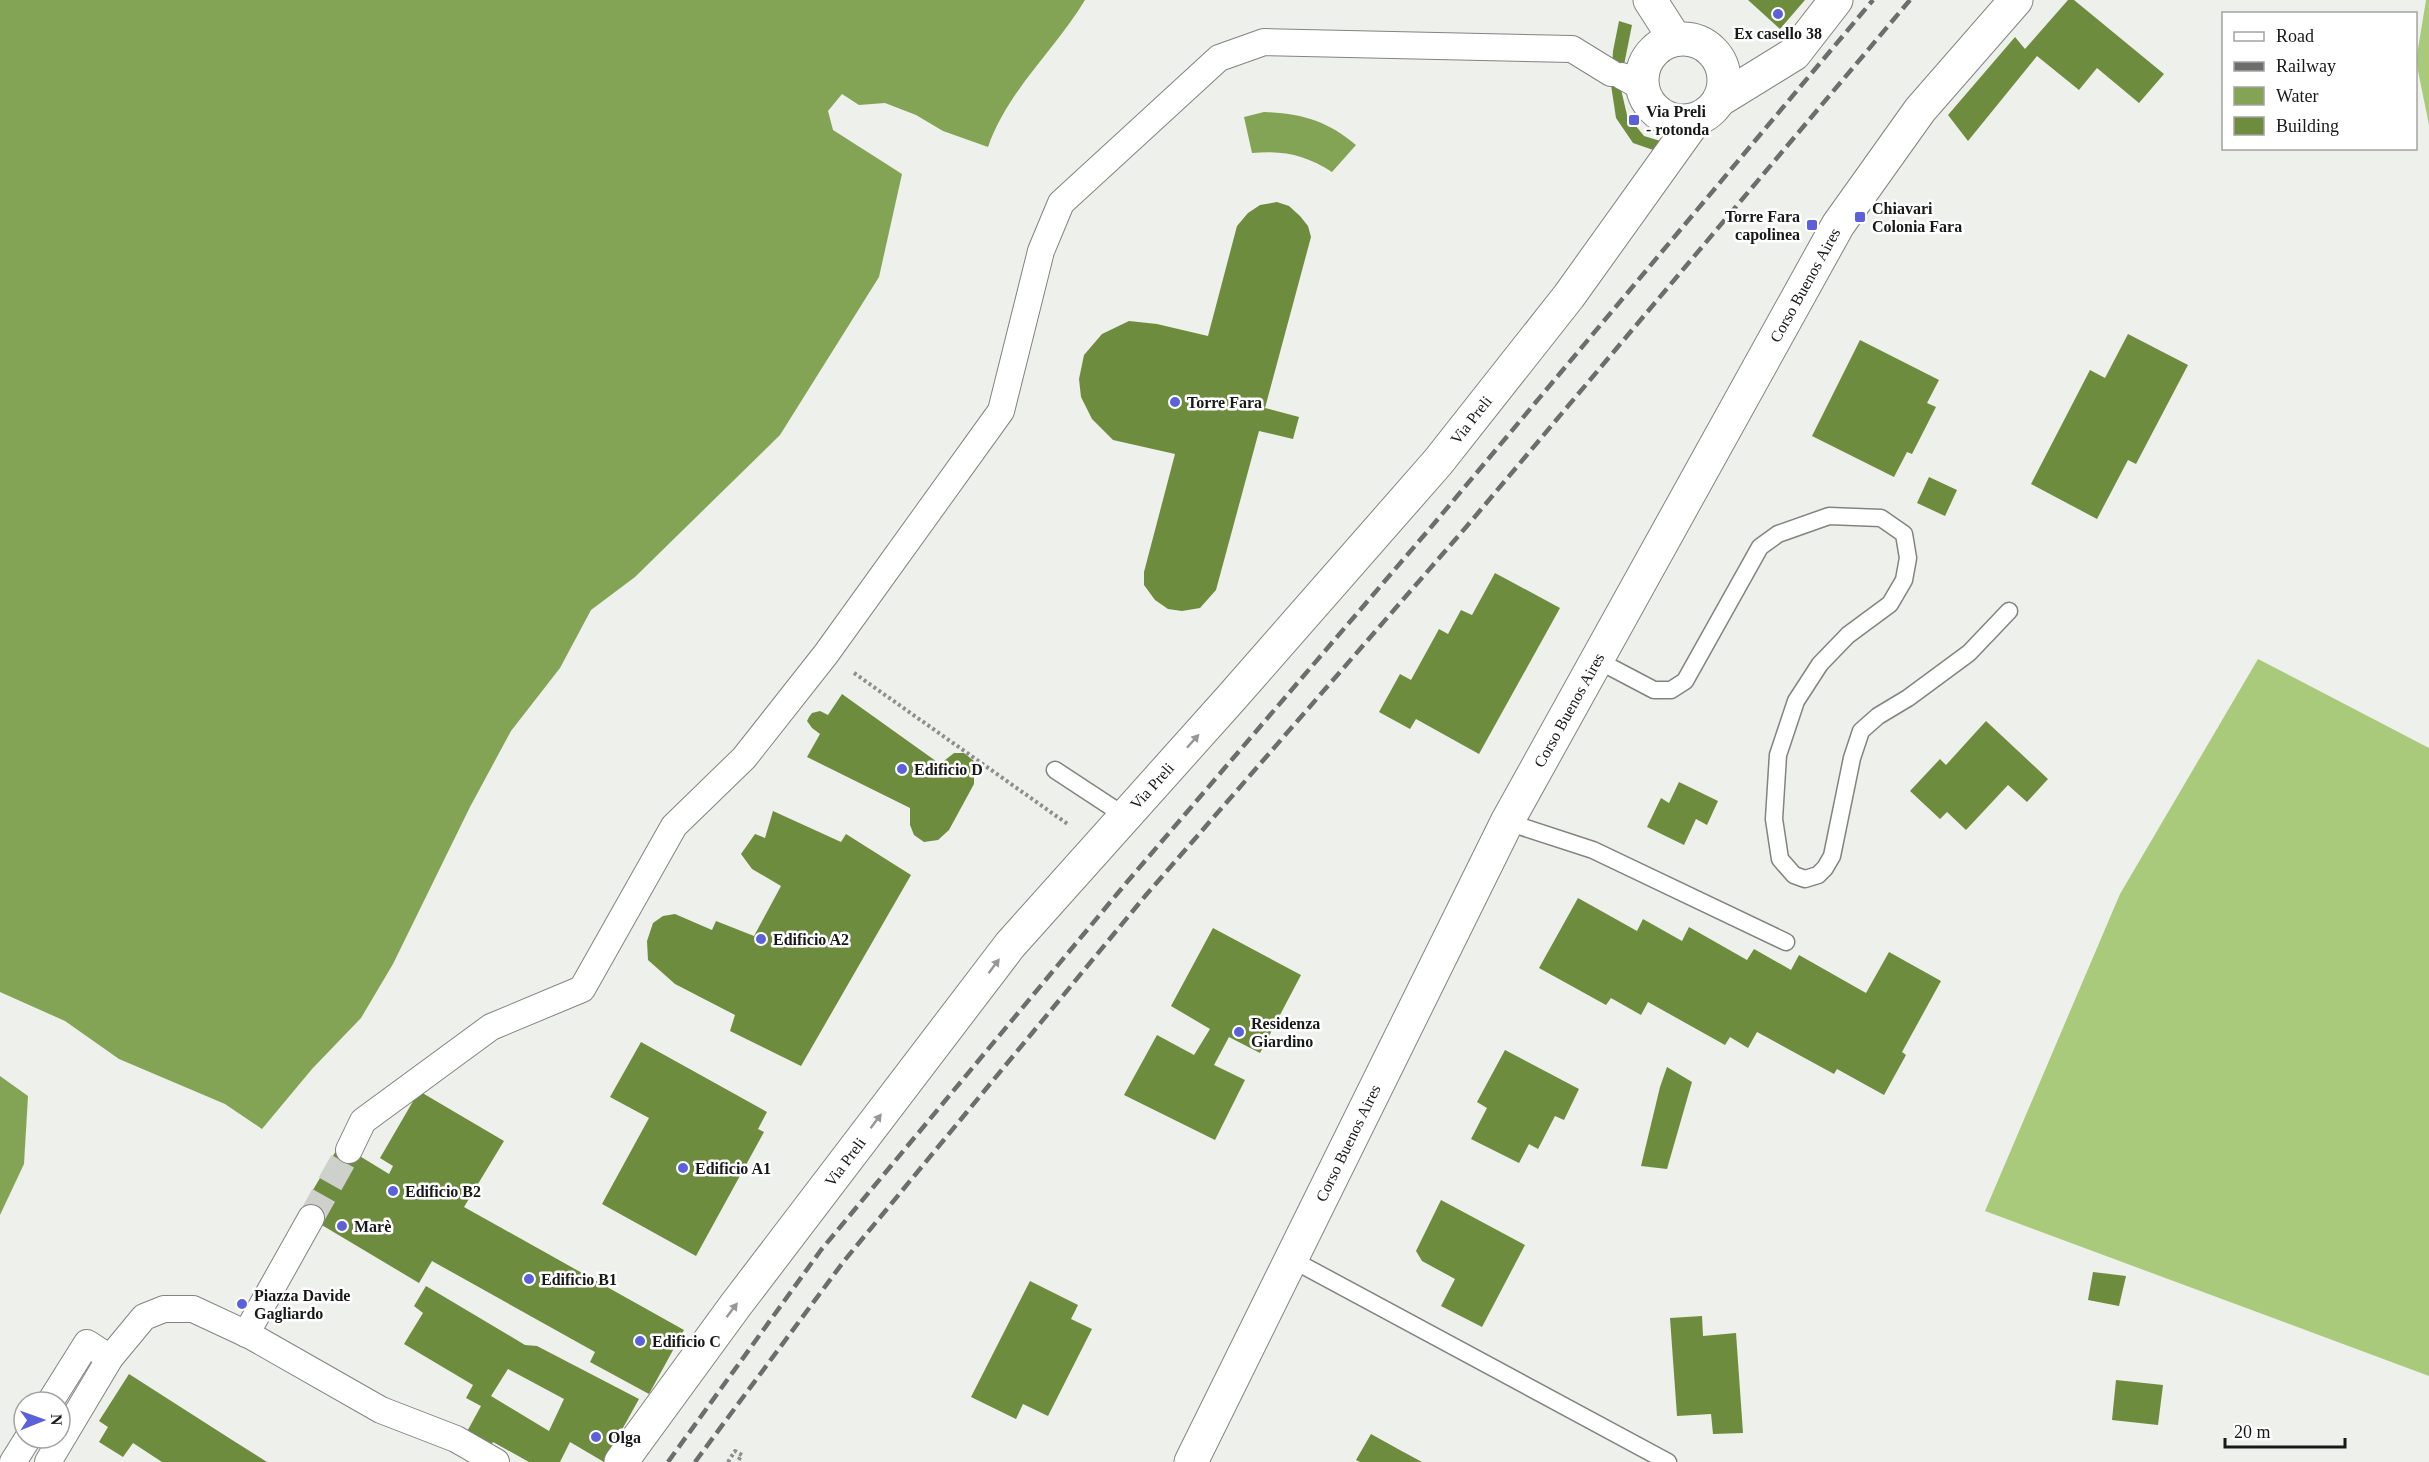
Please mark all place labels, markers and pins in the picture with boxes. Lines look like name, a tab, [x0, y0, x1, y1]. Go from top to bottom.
marker: Ex casello 38	[1771, 7, 1785, 21]
place label: Ex casello 38	[1734, 25, 1822, 42]
place label: Via Preli - rotonda	[1646, 103, 1709, 138]
marker: Via Preli - rotonda	[1627, 113, 1641, 127]
place label: Chiavari Colonia Fara	[1872, 200, 1962, 235]
place label: Torre Fara capolinea	[1725, 208, 1800, 244]
marker: Chiavari Colonia Fara	[1853, 210, 1867, 224]
marker: Torre Fara capolinea	[1805, 218, 1819, 232]
place label: Torre Fara	[1187, 394, 1262, 411]
marker: Torre Fara	[1168, 395, 1182, 409]
place label: Edificio D	[914, 761, 983, 778]
marker: Edificio D	[895, 762, 909, 776]
place label: Edificio A2	[773, 931, 849, 948]
marker: Edificio A2	[754, 932, 768, 946]
place label: Residenza Giardino	[1251, 1015, 1320, 1050]
marker: Residenza Giardino	[1232, 1025, 1246, 1039]
place label: Edificio A1	[695, 1160, 771, 1177]
marker: Edificio A1	[676, 1161, 690, 1175]
place label: Edificio B2	[405, 1183, 481, 1200]
marker: Edificio B2	[386, 1184, 400, 1198]
place label: Marè	[354, 1218, 391, 1235]
marker: Marè	[335, 1219, 349, 1233]
place label: Edificio B1	[541, 1271, 617, 1288]
marker: Edificio B1	[522, 1272, 536, 1286]
place label: Piazza Davide Gagliardo	[254, 1287, 350, 1323]
marker: Piazza Davide Gagliardo	[235, 1297, 249, 1311]
place label: Edificio C	[652, 1333, 721, 1350]
marker: Edificio C	[633, 1334, 647, 1348]
place label: Olga	[608, 1429, 641, 1447]
marker: Olga	[589, 1430, 603, 1444]

